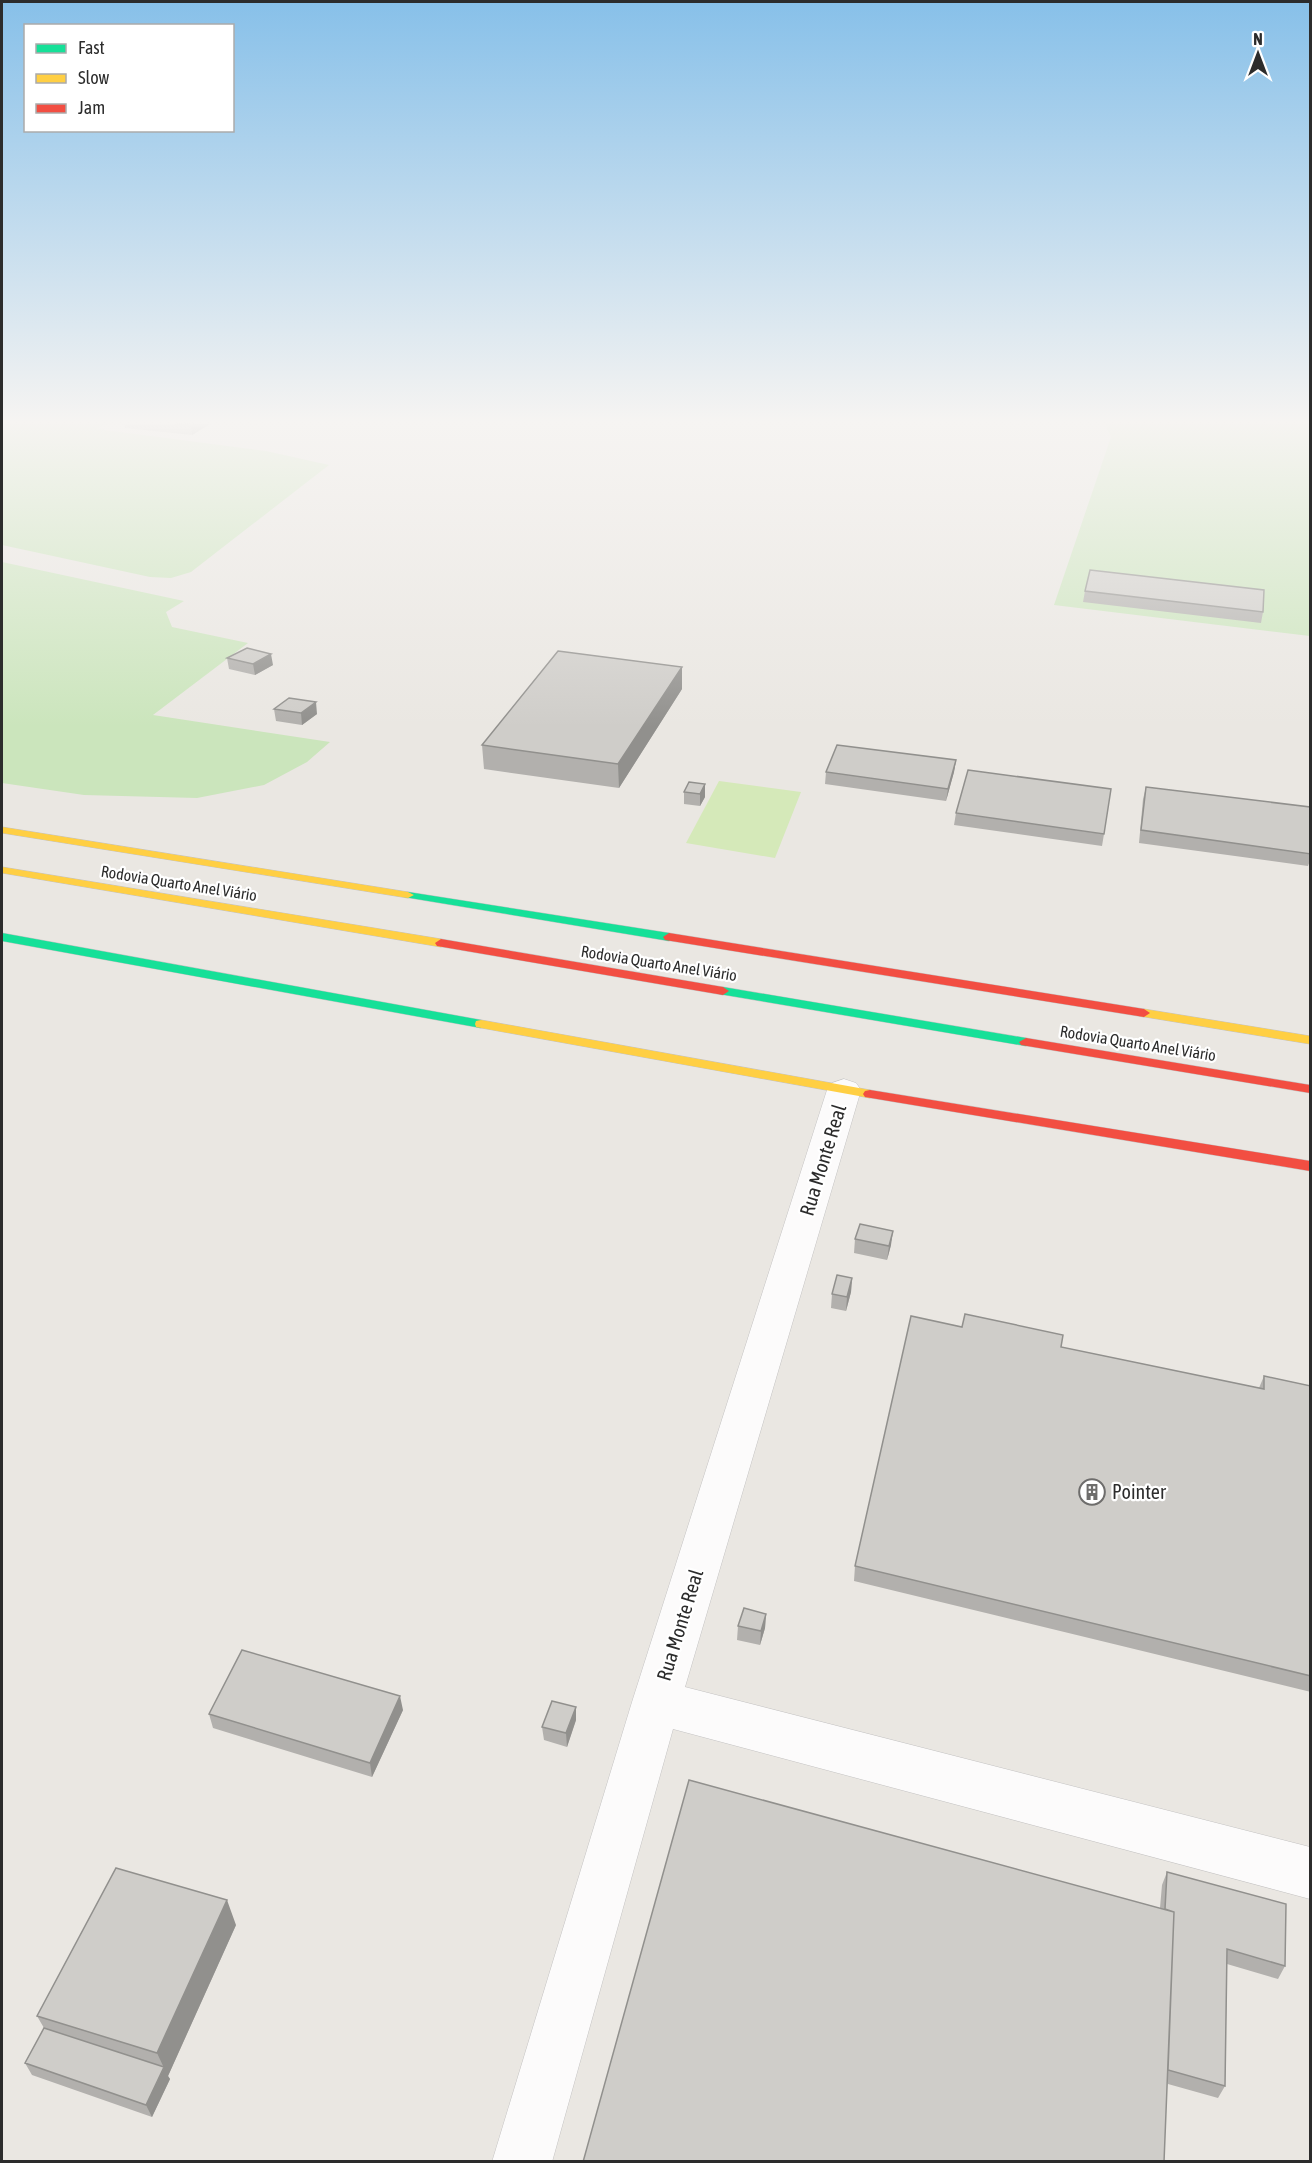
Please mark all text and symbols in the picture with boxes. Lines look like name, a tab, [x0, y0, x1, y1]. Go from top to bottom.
legend	[24, 24, 234, 132]
north arrow	[1228, 24, 1288, 84]
text: N	[1253, 30, 1263, 48]
text: Fast	[78, 37, 105, 58]
text: Slow	[78, 67, 109, 88]
text: Jam	[78, 97, 105, 118]
street label: Rodovia Quarto Anel Viário	[100, 862, 258, 904]
street label: Rodovia Quarto Anel Viário	[580, 942, 738, 984]
street label: Rodovia Quarto Anel Viário	[1059, 1022, 1217, 1064]
street label: Rua Monte Real	[795, 1101, 851, 1218]
building icon: Pointer	[1077, 1477, 1107, 1507]
place label: Pointer	[1112, 1480, 1167, 1503]
street label: Rua Monte Real	[652, 1566, 708, 1683]

